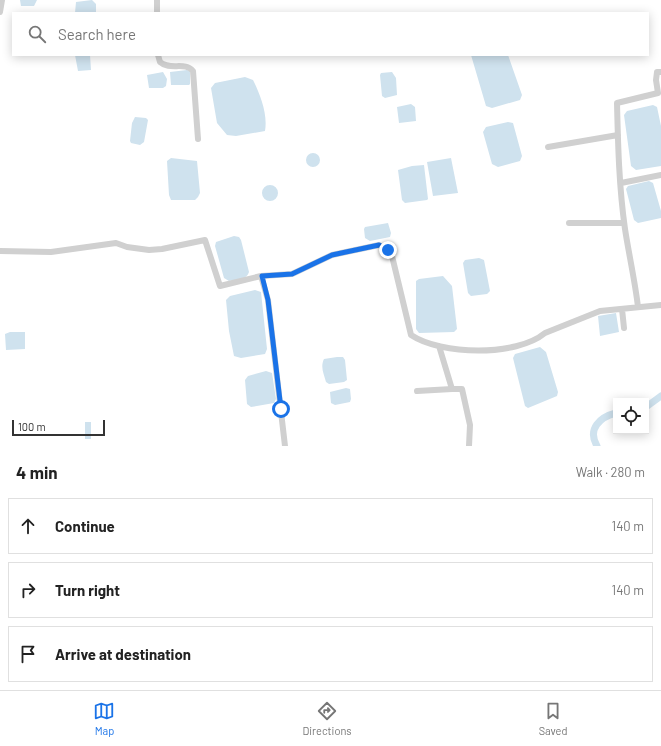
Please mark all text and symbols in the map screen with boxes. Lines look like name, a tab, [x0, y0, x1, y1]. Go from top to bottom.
search box	[12, 12, 649, 56]
icon: search	[26, 23, 48, 45]
text: Search here	[58, 25, 136, 43]
route end	[379, 241, 397, 259]
map controls	[613, 398, 649, 434]
button: locate	[613, 398, 649, 434]
route start	[272, 400, 290, 418]
scale bar	[12, 418, 105, 437]
text: 100 m	[18, 420, 46, 433]
text: 4 min	[16, 462, 58, 482]
text: Walk · 280 m	[576, 464, 645, 480]
icon: ahead	[17, 515, 39, 537]
text: Continue	[55, 517, 115, 535]
text: 140 m	[612, 518, 644, 534]
icon: right	[17, 579, 39, 601]
text: Turn right	[55, 581, 120, 599]
text: 140 m	[612, 582, 644, 598]
icon: arrive	[17, 643, 39, 665]
text: Arrive at destination	[55, 645, 191, 663]
tab: Map	[93, 700, 115, 737]
tab: Directions	[302, 700, 352, 737]
tab: Saved	[539, 700, 568, 737]

